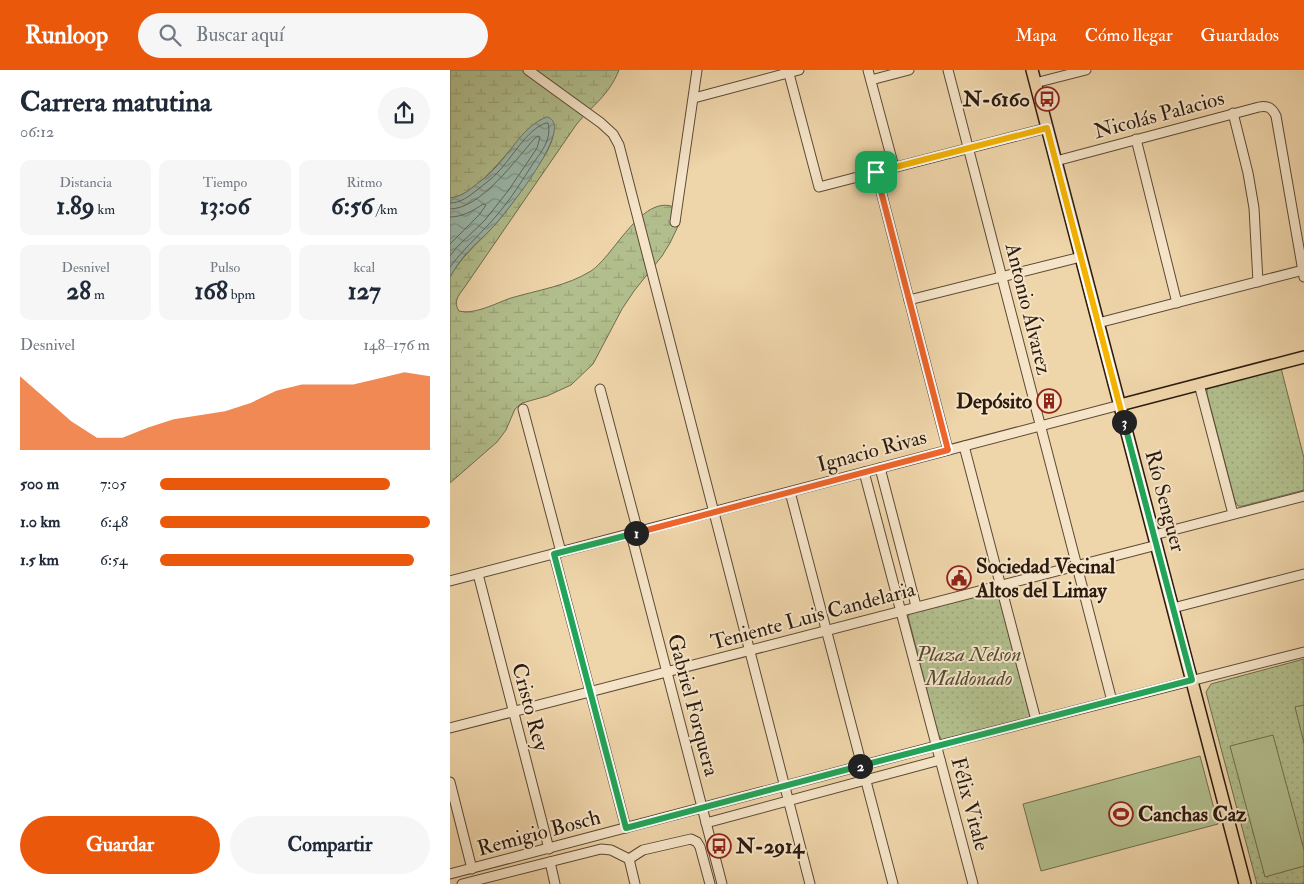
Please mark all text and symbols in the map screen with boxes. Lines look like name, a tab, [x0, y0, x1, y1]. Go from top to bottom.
search box	[138, 13, 488, 58]
text: Runloop	[25, 20, 108, 51]
icon: search	[156, 21, 184, 49]
text: Buscar aquí	[196, 23, 284, 47]
text: Mapa	[1016, 24, 1057, 47]
text: Cómo llegar	[1085, 24, 1173, 47]
text: Guardados	[1201, 24, 1279, 47]
text: Carrera matutina	[20, 85, 211, 120]
street label: Nicolás Palacios	[1091, 85, 1227, 145]
place label: N-6160	[962, 86, 1030, 113]
bus stop icon: N-6160	[1034, 86, 1060, 112]
button: share	[378, 87, 430, 139]
text: 06:12	[20, 122, 54, 142]
pin	[855, 151, 897, 193]
icon: arrive	[862, 158, 890, 186]
text: Distancia	[59, 174, 112, 191]
text: Tiempo	[203, 174, 247, 191]
text: Ritmo	[346, 174, 382, 191]
text: 1.89	[56, 191, 95, 222]
text: 13:06	[200, 191, 250, 222]
text: 6:56	[331, 191, 373, 222]
text: km	[95, 201, 115, 218]
text: /km	[373, 201, 398, 218]
street label: Antonio Álvarez	[998, 239, 1057, 378]
text: Desnivel	[62, 259, 110, 276]
text: Pulso	[210, 259, 240, 276]
text: kcal	[354, 259, 375, 276]
text: 28	[67, 276, 91, 307]
text: 168	[195, 276, 228, 307]
text: 127	[348, 276, 381, 307]
text: m	[91, 286, 105, 303]
text: bpm	[228, 286, 255, 303]
text: Desnivel	[20, 335, 75, 355]
text: 148–176 m	[363, 335, 430, 355]
place label: Depósito	[956, 388, 1032, 415]
building icon: Depósito	[1036, 388, 1062, 414]
pin: 3	[1112, 410, 1136, 434]
text: 3	[1122, 414, 1127, 431]
street label: Ignacio Rivas	[814, 423, 930, 479]
street label: Río Senguer	[1138, 447, 1192, 555]
text: 500 m	[20, 474, 59, 494]
text: 7:05	[100, 474, 127, 494]
text: 1.0 km	[20, 512, 60, 532]
text: 6:48	[100, 512, 128, 532]
pin: 1	[624, 520, 648, 546]
text: 1	[634, 525, 639, 542]
text: 1.5 km	[20, 550, 59, 570]
text: 6:54	[100, 550, 127, 570]
place label: Sociedad Vecinal Altos del Limay	[975, 553, 1116, 604]
public building icon: Sociedad Vecinal Altos del Limay	[946, 565, 972, 591]
street label: Teniente Luis Candelaria	[708, 576, 919, 656]
street label: Gabriel Forquera	[661, 631, 725, 779]
park label: Plaza Nelson Maldonado	[915, 641, 1022, 692]
street label: Cristo Rey	[505, 660, 555, 755]
pin: 2	[848, 754, 872, 778]
street label: Félix Vitale	[945, 754, 996, 854]
text: 2	[857, 758, 864, 775]
sports icon: Canchas Caz	[1108, 801, 1134, 827]
place label: Canchas Caz	[1138, 801, 1247, 828]
street label: Remigio Bosch	[474, 804, 604, 862]
button: Guardar	[20, 816, 220, 874]
button: Compartir	[230, 816, 430, 874]
bus stop icon: N-2914	[706, 833, 732, 859]
place label: N-2914	[735, 833, 806, 860]

